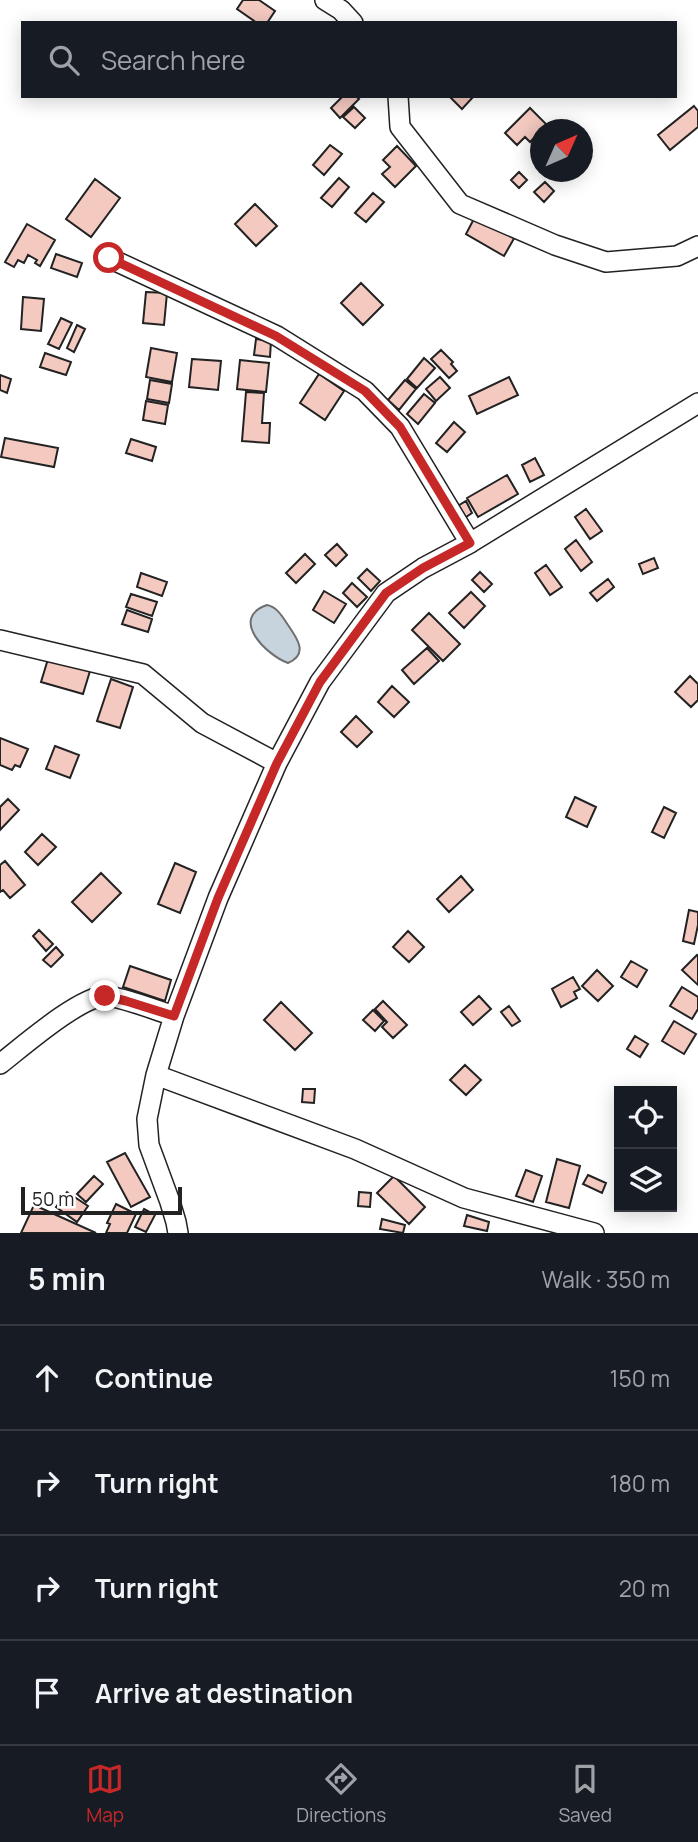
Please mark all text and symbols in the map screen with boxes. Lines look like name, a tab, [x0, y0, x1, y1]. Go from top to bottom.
search box	[21, 21, 677, 98]
icon: search	[45, 41, 83, 79]
text: Search here	[101, 42, 246, 78]
north arrow	[530, 119, 593, 182]
route start	[93, 242, 124, 273]
route end	[89, 980, 120, 1011]
map controls	[614, 1086, 677, 1212]
button: locate	[614, 1086, 677, 1149]
button: layers	[614, 1149, 677, 1212]
scale bar	[21, 1184, 182, 1216]
text: 50 m	[32, 1186, 74, 1212]
text: 5 min	[28, 1258, 106, 1299]
text: Walk · 350 m	[541, 1263, 670, 1295]
icon: ahead	[28, 1359, 66, 1397]
text: Continue	[95, 1360, 213, 1396]
text: 150 m	[610, 1362, 670, 1394]
icon: right	[28, 1464, 66, 1502]
text: Turn right	[95, 1465, 219, 1501]
text: 180 m	[610, 1467, 670, 1499]
icon: right	[28, 1569, 66, 1607]
text: Turn right	[95, 1570, 219, 1606]
text: 20 m	[619, 1572, 670, 1604]
icon: arrive	[28, 1674, 66, 1712]
text: Arrive at destination	[95, 1675, 353, 1711]
tab: Map	[86, 1760, 124, 1828]
tab: Directions	[296, 1760, 386, 1828]
tab: Saved	[558, 1760, 612, 1828]

